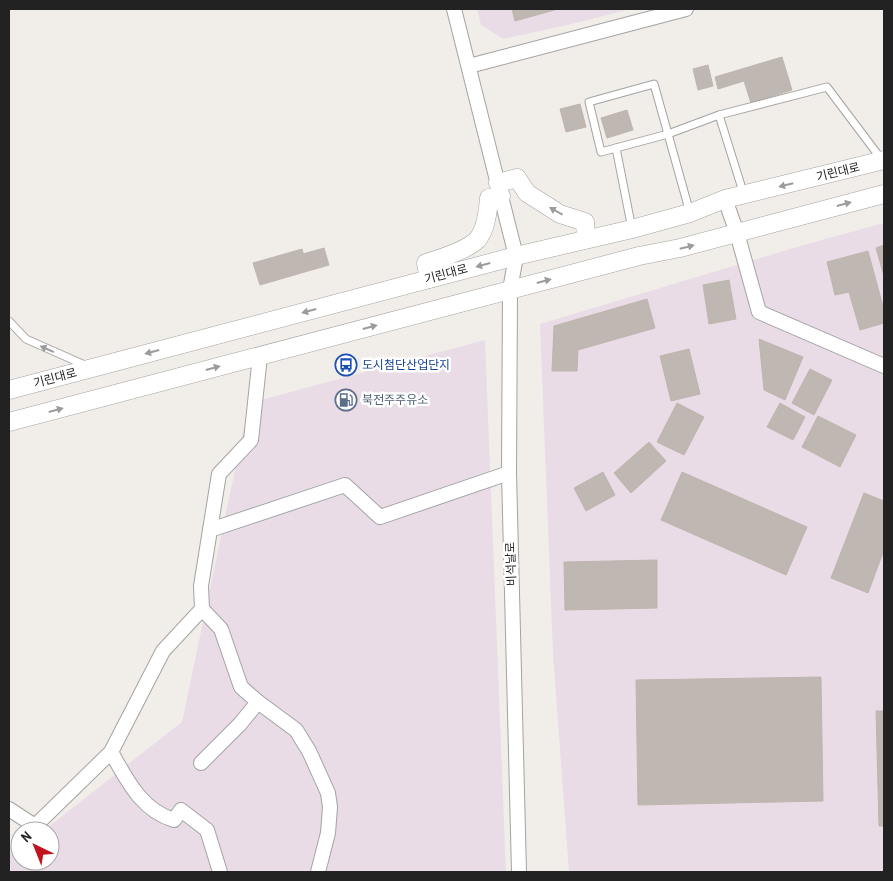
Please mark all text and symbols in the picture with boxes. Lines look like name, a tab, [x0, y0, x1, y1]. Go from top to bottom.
street label: 기린대로	[815, 159, 861, 185]
one-way arrow	[778, 181, 793, 189]
one-way arrow	[836, 200, 851, 208]
one-way arrow	[549, 206, 562, 215]
one-way arrow	[679, 242, 694, 250]
street label: 기린대로	[423, 261, 469, 287]
one-way arrow	[475, 261, 490, 269]
one-way arrow	[537, 277, 552, 285]
one-way arrow	[301, 307, 316, 315]
one-way arrow	[363, 322, 378, 330]
one-way arrow	[40, 344, 54, 352]
one-way arrow	[144, 348, 159, 356]
bus stop icon: 도시첨단산업단지	[334, 353, 358, 377]
place label: 도시첨단산업단지	[362, 357, 450, 373]
one-way arrow	[205, 364, 221, 372]
street label: 기린대로	[32, 365, 78, 391]
fuel station icon: 북전주주유소	[334, 388, 358, 412]
place label: 북전주주유소	[362, 392, 428, 408]
one-way arrow	[48, 405, 63, 413]
street label: 비석날로	[502, 542, 520, 586]
north arrow	[10, 821, 60, 871]
text: N	[17, 827, 35, 846]

